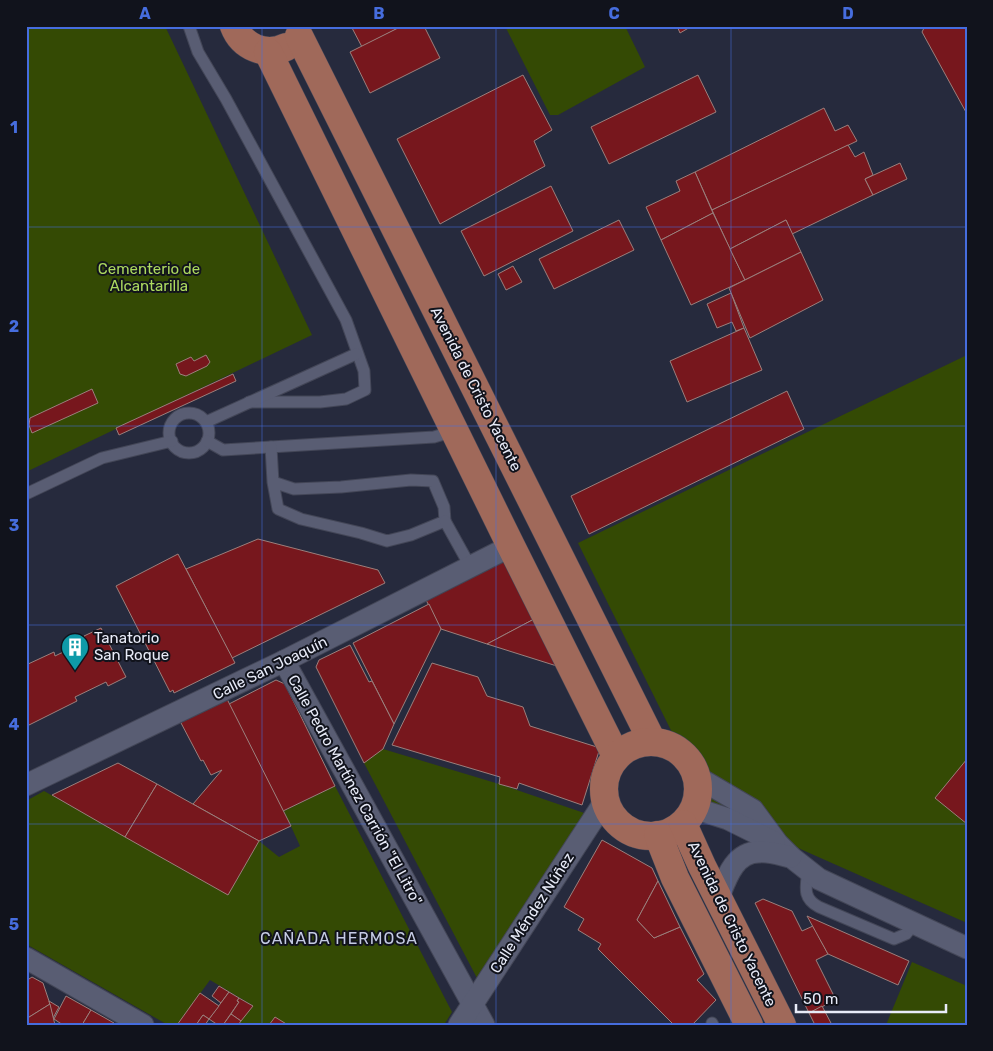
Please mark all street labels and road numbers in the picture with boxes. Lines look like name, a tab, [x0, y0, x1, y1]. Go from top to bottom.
street label: Avenida de Cristo Yacente	[427, 304, 525, 474]
street label: Calle San Joaquín	[210, 632, 330, 704]
street label: Calle Pedro Martínez Carrión "El Litro"	[284, 672, 426, 908]
street label: Avenida de Cristo Yacente	[684, 838, 780, 1010]
street label: Calle Méndez Núñez	[486, 849, 578, 977]

